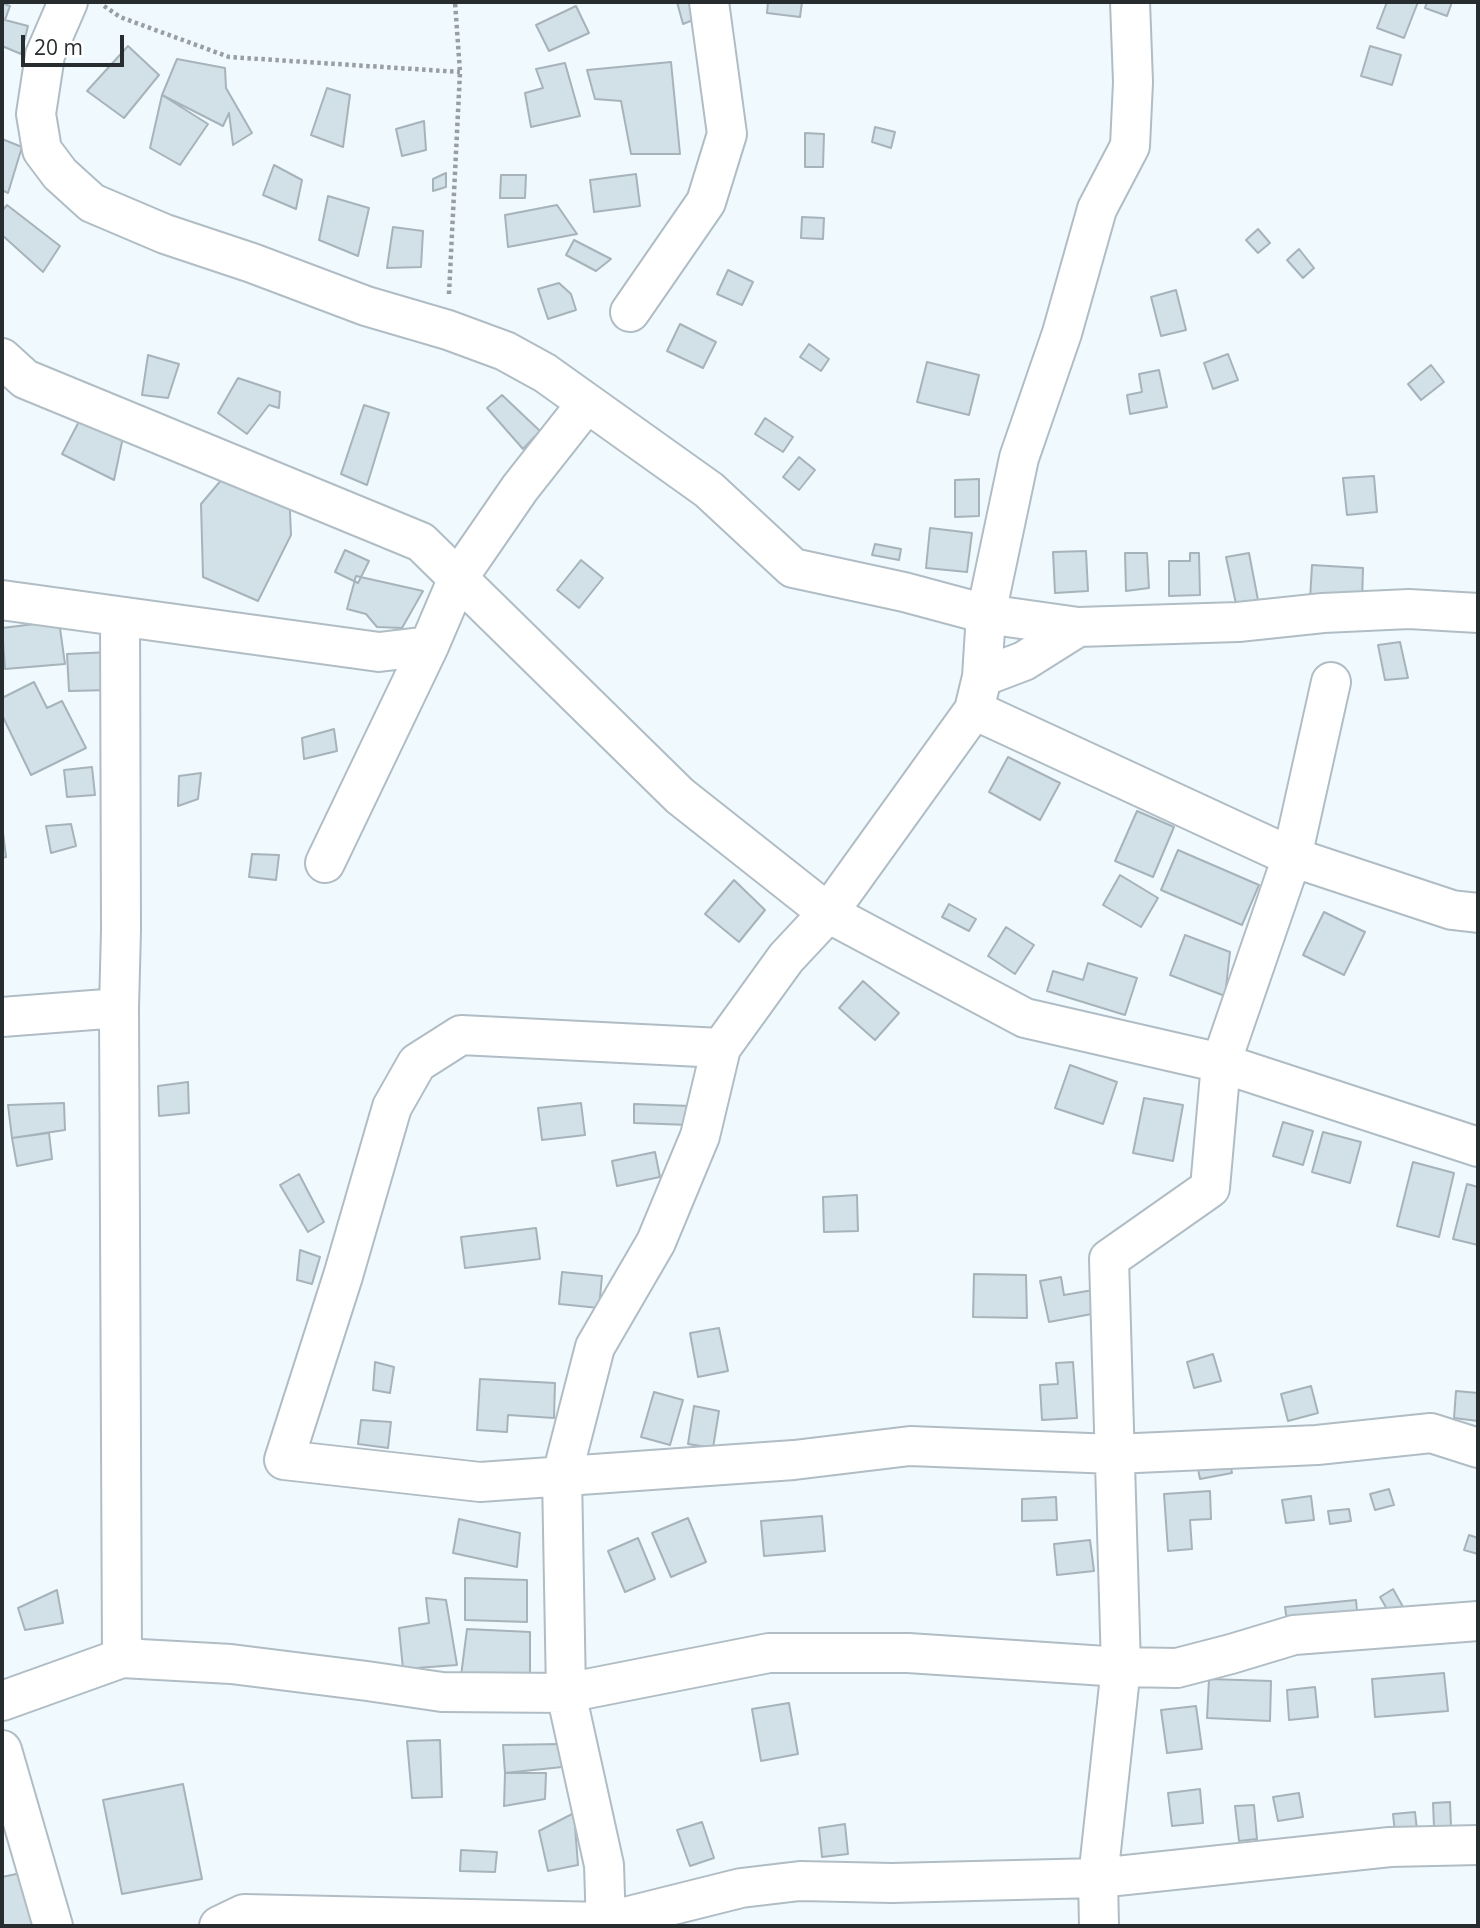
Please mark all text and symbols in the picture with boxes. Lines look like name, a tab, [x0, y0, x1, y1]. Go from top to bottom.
scale bar	[24, 21, 128, 65]
text: 20 m	[34, 33, 83, 61]

